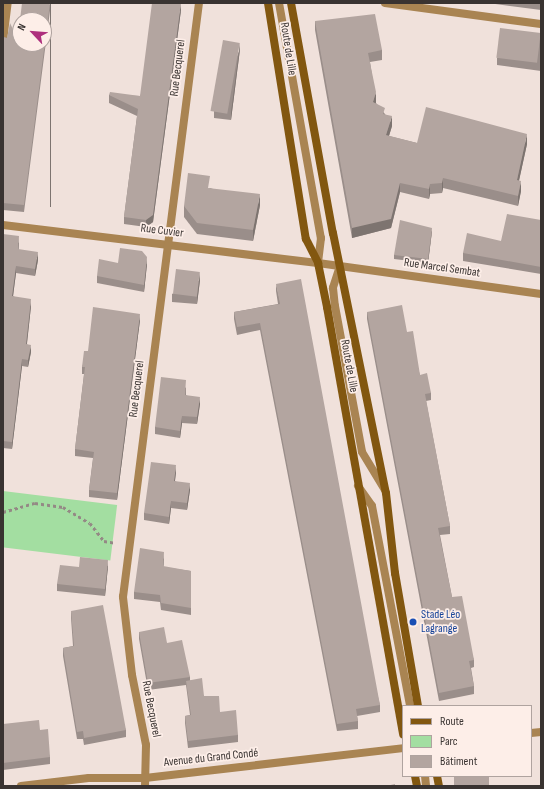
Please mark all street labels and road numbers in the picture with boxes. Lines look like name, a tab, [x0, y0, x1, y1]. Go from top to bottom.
street label: Route de Lille	[277, 22, 299, 76]
street label: Rue Becquerel	[167, 39, 189, 97]
street label: Rue Cuvier	[140, 221, 184, 241]
street label: Rue Marcel Sembat	[403, 256, 481, 280]
street label: Route de Lille	[337, 338, 361, 394]
street label: Rue Becquerel	[126, 360, 148, 418]
street label: Rue Becquerel	[138, 679, 164, 739]
street label: Avenue du Grand Condé	[163, 746, 259, 770]

